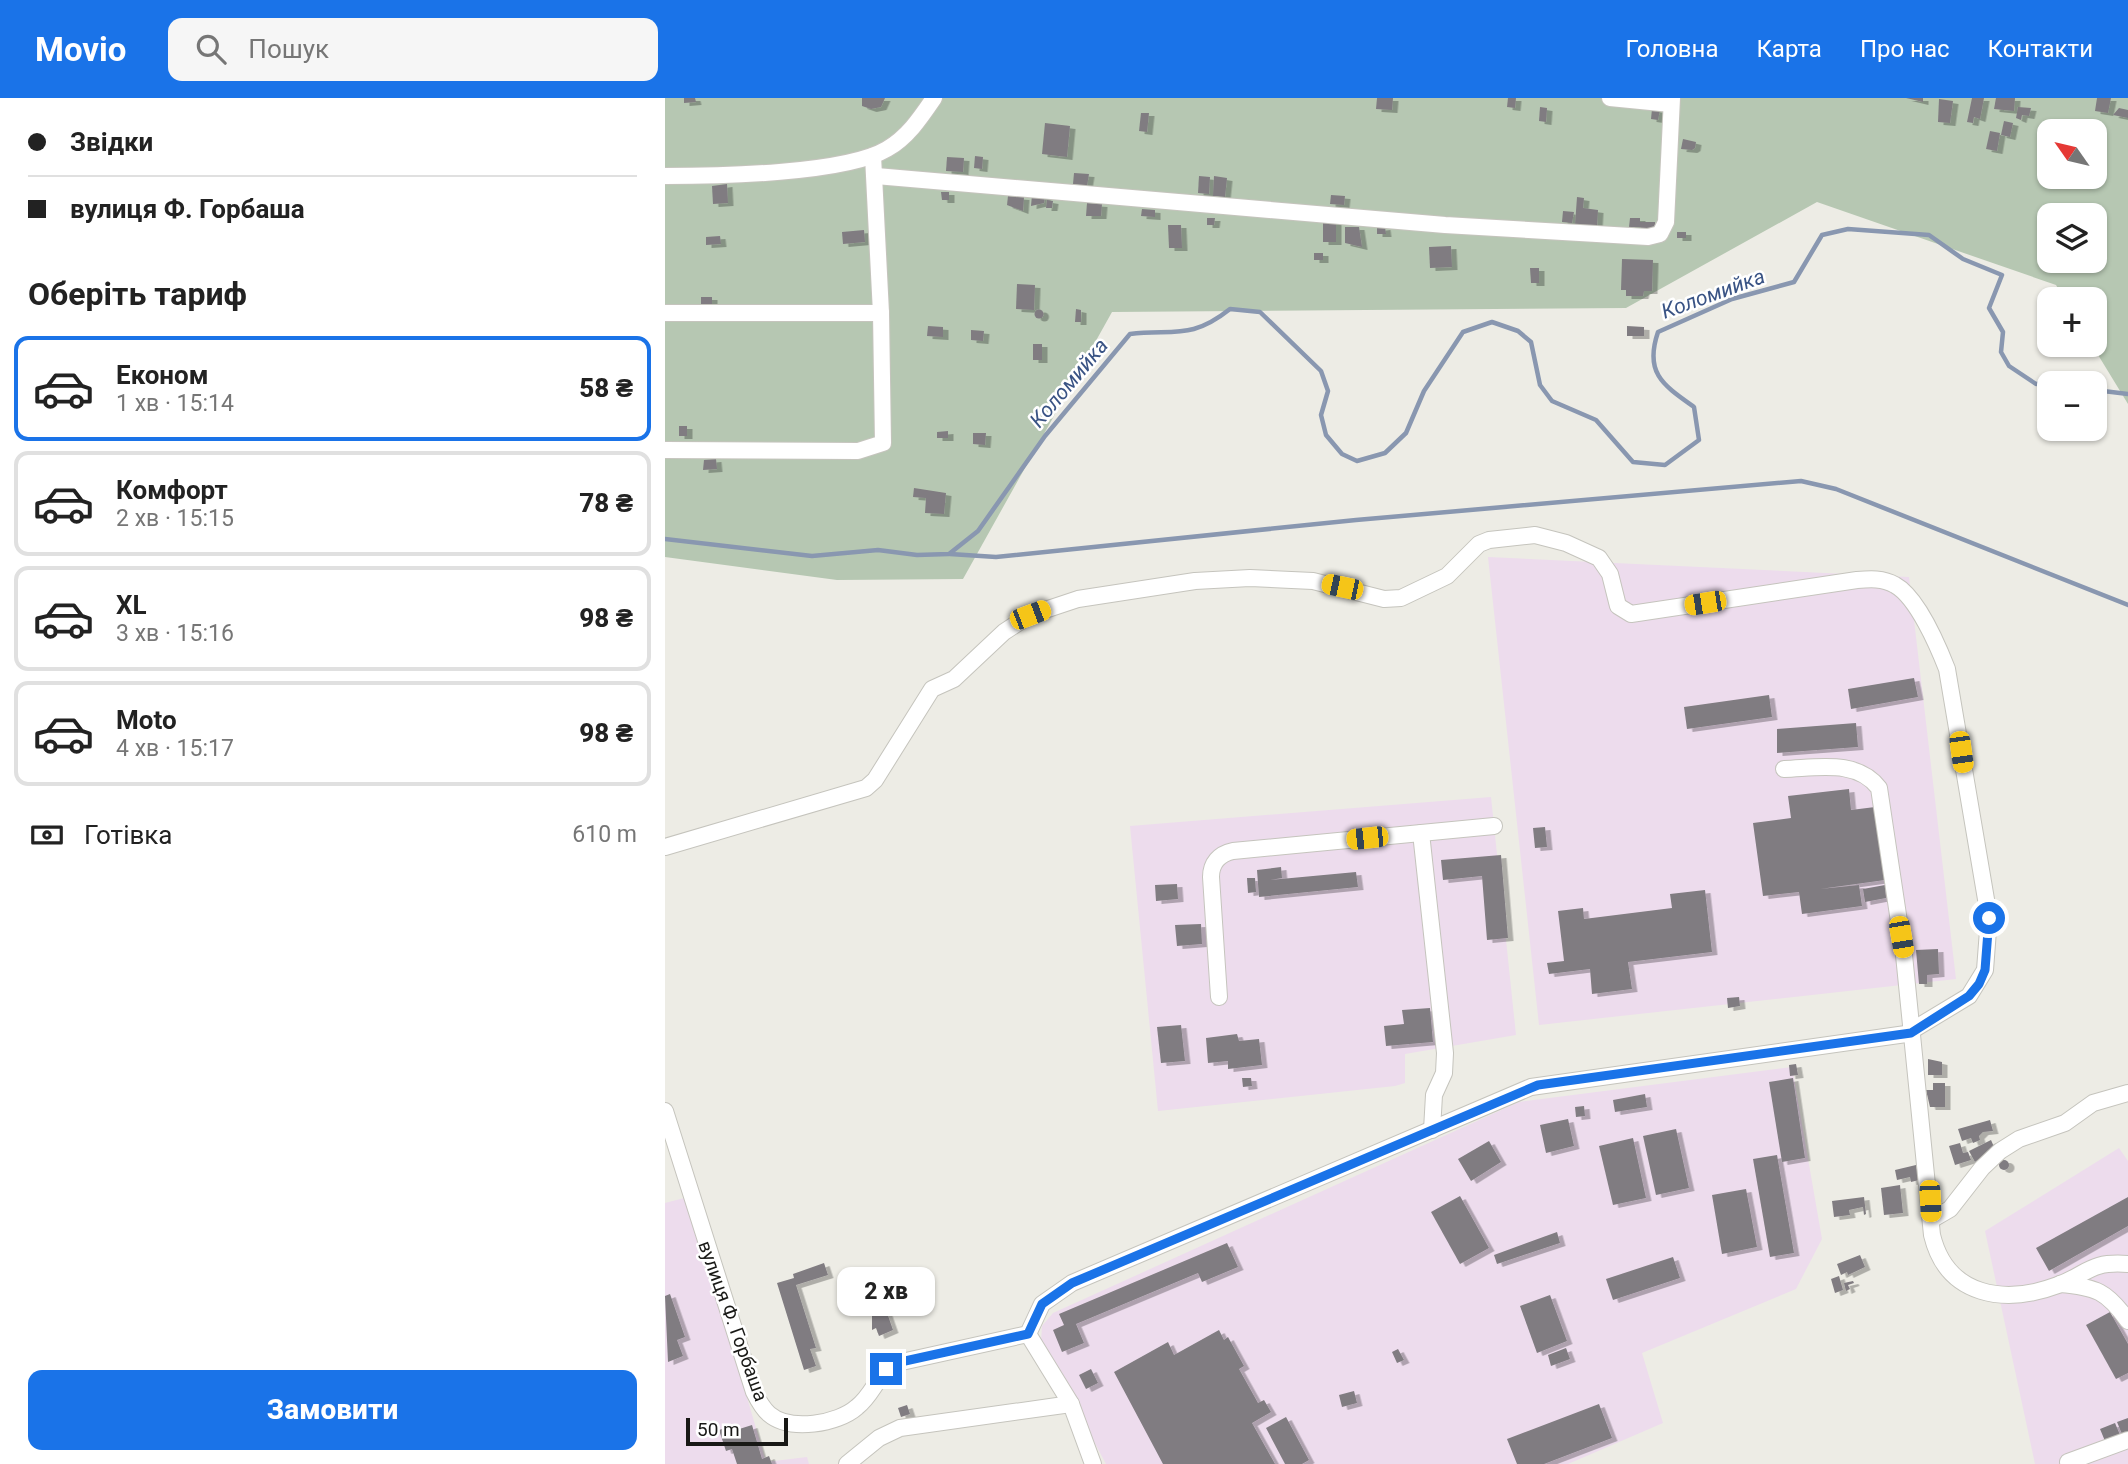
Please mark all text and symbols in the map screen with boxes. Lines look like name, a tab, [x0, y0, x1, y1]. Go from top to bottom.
search box	[168, 18, 658, 81]
text: Movio	[35, 30, 126, 69]
icon: search	[192, 30, 230, 68]
text: Пошук	[248, 34, 329, 64]
text: Головна	[1626, 35, 1718, 63]
text: Карта	[1756, 35, 1822, 63]
text: Про нас	[1860, 35, 1950, 63]
text: Контакти	[1988, 35, 2093, 63]
north arrow	[2037, 119, 2107, 189]
map controls	[2037, 119, 2107, 441]
text: Звідки	[70, 127, 153, 157]
text: вулиця Ф. Горбаша	[70, 194, 305, 224]
button: layers	[2037, 203, 2107, 273]
water label: Коломийка	[1658, 264, 1768, 324]
text: Оберіть тариф	[28, 275, 247, 313]
button: +	[2037, 287, 2107, 357]
water label: Коломийка	[1025, 334, 1113, 432]
icon: car	[32, 357, 95, 420]
text: Економ	[116, 360, 208, 390]
button: −	[2037, 371, 2107, 441]
text: 58 ₴	[579, 373, 633, 403]
text: 1 хв · 15:14	[116, 390, 234, 417]
icon: car	[32, 472, 95, 535]
text: Комфорт	[116, 475, 228, 505]
text: 78 ₴	[579, 488, 633, 518]
text: 2 хв · 15:15	[116, 505, 234, 532]
car	[1320, 572, 1365, 602]
icon: car	[32, 587, 95, 650]
car	[1683, 589, 1728, 617]
text: XL	[116, 590, 147, 620]
car	[1007, 598, 1054, 632]
text: 98 ₴	[579, 603, 633, 633]
text: 3 хв · 15:16	[116, 620, 234, 647]
icon: car	[32, 702, 95, 765]
text: Moto	[116, 705, 177, 735]
text: 98 ₴	[579, 718, 633, 748]
car	[1948, 730, 1975, 774]
text: 4 хв · 15:17	[116, 735, 234, 762]
icon: cash	[28, 816, 66, 854]
text: Готівка	[84, 820, 173, 850]
text: 610 m	[572, 821, 637, 848]
car	[1346, 825, 1389, 851]
route start	[1973, 902, 2005, 934]
car	[1888, 914, 1915, 960]
car	[1919, 1179, 1942, 1223]
street label: вулиця Ф. Горбаша	[693, 1238, 773, 1404]
callout: 2 хв	[837, 1268, 935, 1316]
text: 2 хв	[864, 1278, 908, 1305]
route end	[870, 1353, 902, 1385]
button: Замовити	[28, 1370, 637, 1450]
scale bar	[686, 1415, 787, 1447]
text: 50 m	[697, 1418, 740, 1441]

